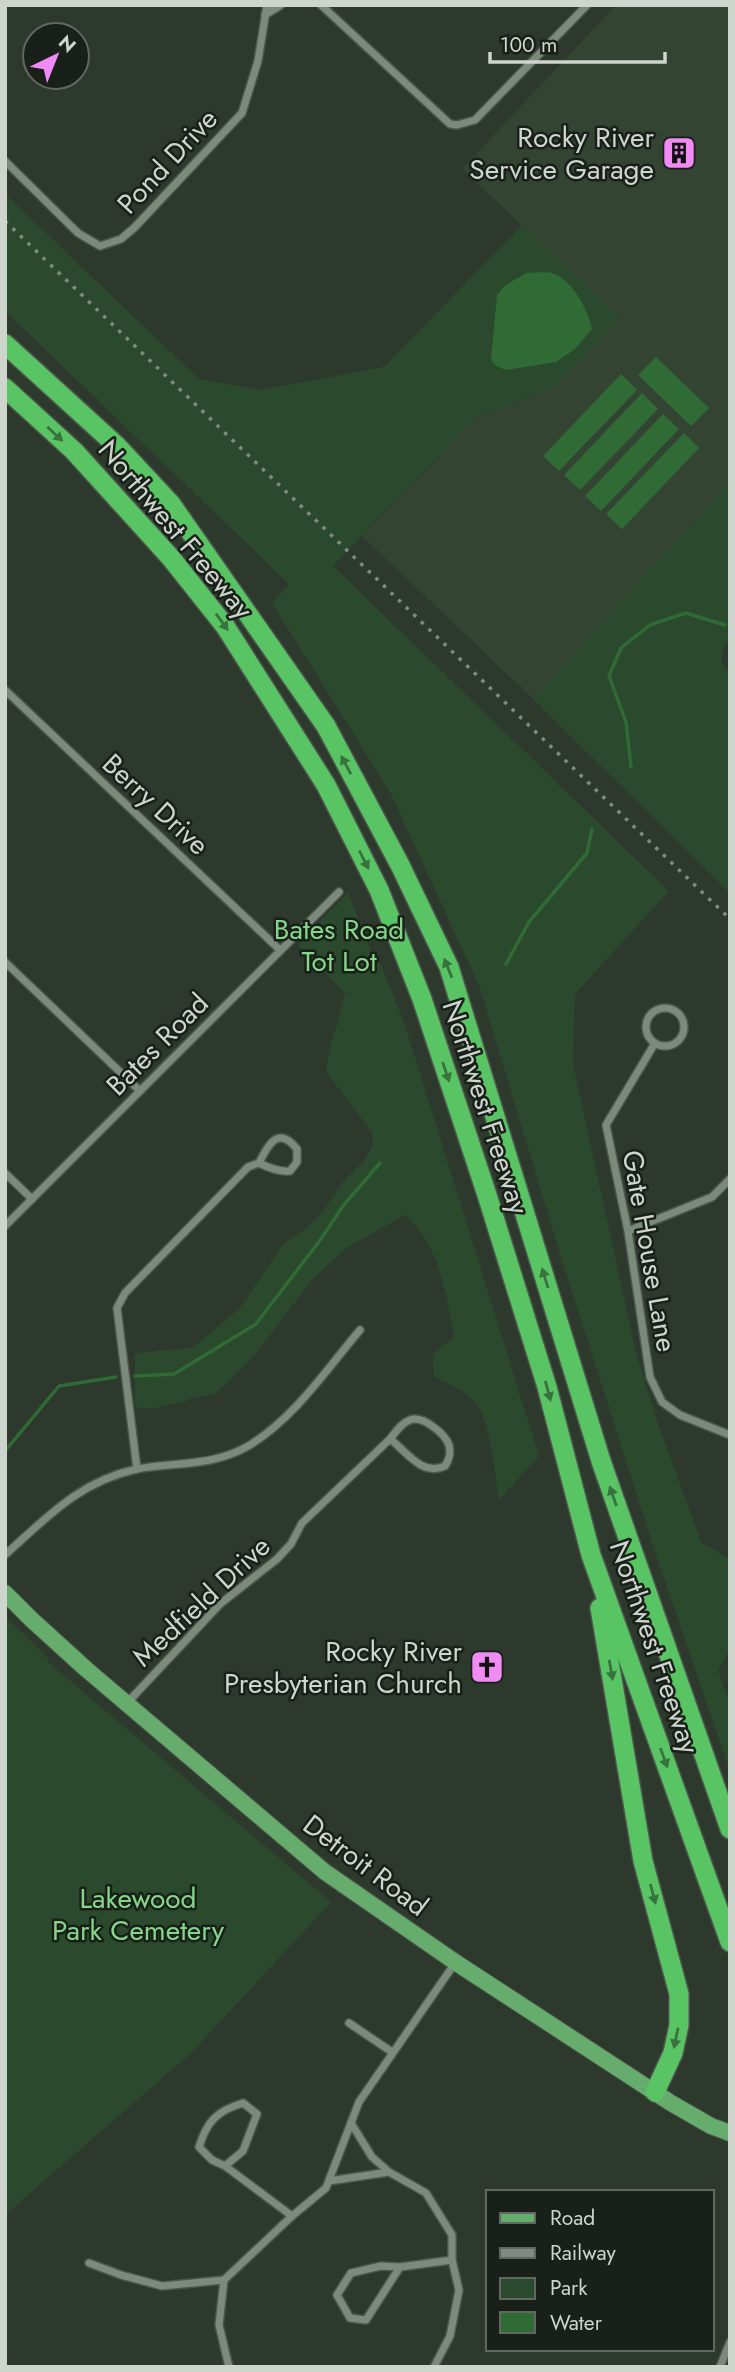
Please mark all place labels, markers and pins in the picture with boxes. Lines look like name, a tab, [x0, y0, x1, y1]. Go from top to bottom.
place label: Rocky River Service Garage	[469, 117, 654, 190]
building icon: Rocky River Service Garage	[660, 134, 698, 172]
place label: Rocky River Presbyterian Church	[224, 1631, 462, 1704]
church icon: Rocky River Presbyterian Church	[468, 1648, 506, 1686]

